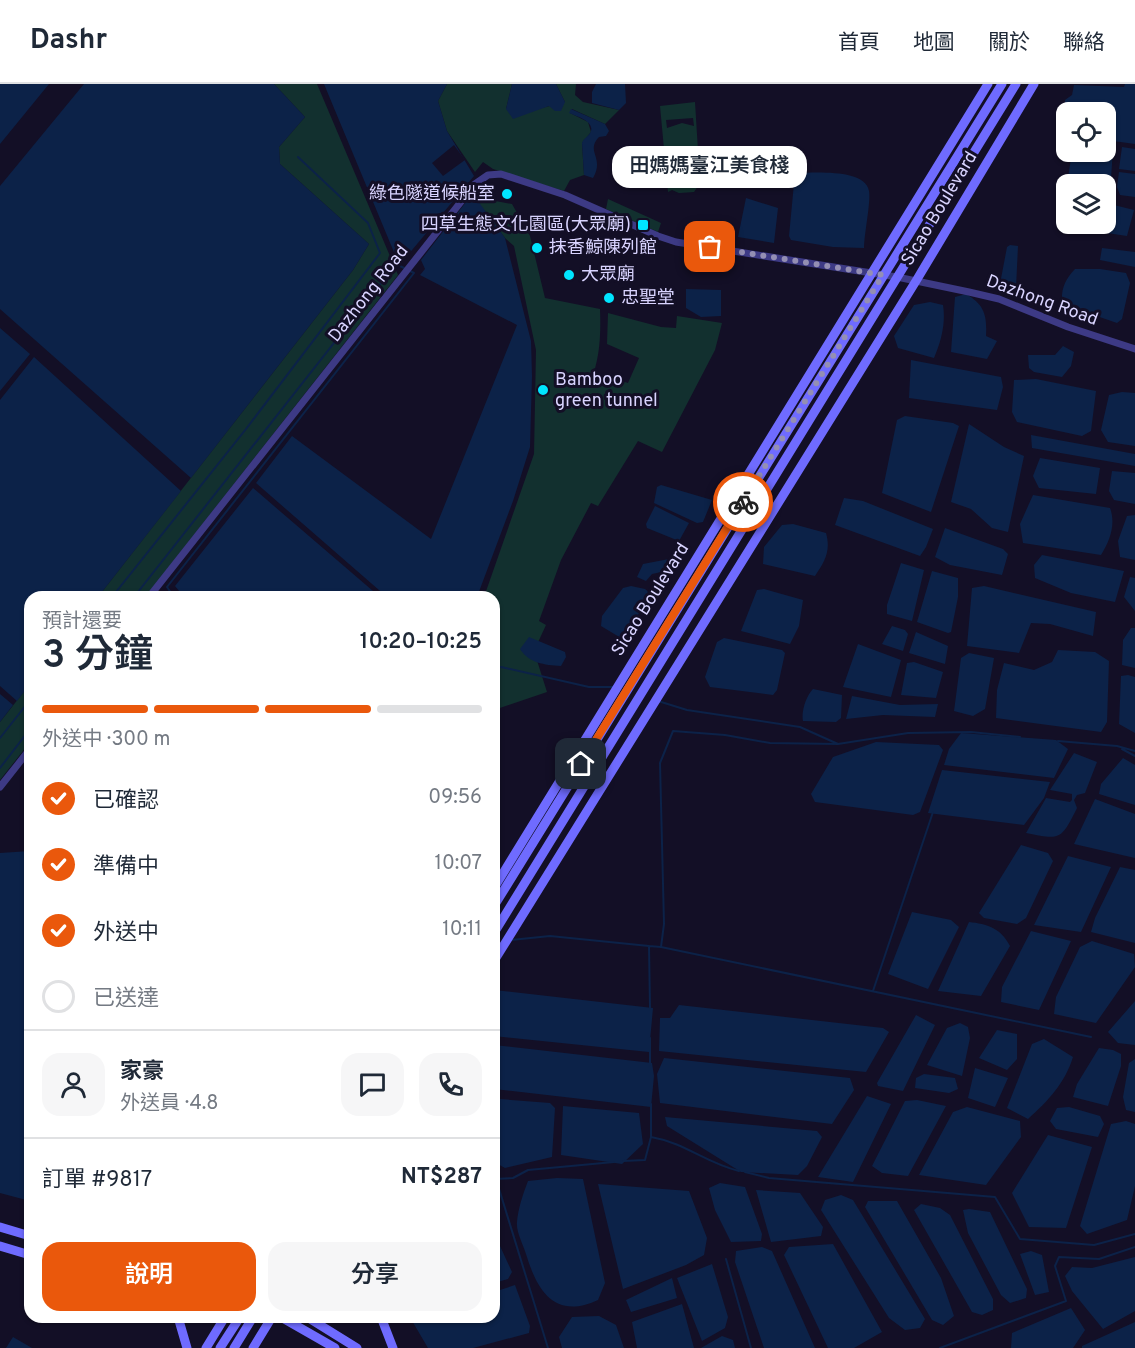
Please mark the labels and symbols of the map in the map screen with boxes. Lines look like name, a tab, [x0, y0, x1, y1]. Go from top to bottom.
callout: 田媽媽臺江美食棧	[612, 145, 807, 187]
street label: Sicao Boulevard	[897, 148, 983, 270]
place label: 綠色隧道候船室	[369, 183, 495, 206]
marker: 綠色隧道候船室	[500, 187, 514, 201]
place label: 四草生態文化園區(大眾廟)	[421, 214, 631, 237]
marker: 四草生態文化園區(大眾廟)	[636, 218, 650, 232]
pin	[684, 221, 735, 272]
place label: 抹香鯨陳列館	[549, 237, 657, 260]
street label: Dazhong Road	[324, 241, 414, 347]
marker: 抹香鯨陳列館	[530, 241, 544, 255]
place label: 大眾廟	[581, 264, 635, 287]
marker: 大眾廟	[562, 268, 576, 282]
street label: Dazhong Road	[983, 270, 1101, 332]
place label: 忠聖堂	[621, 287, 675, 310]
marker: 忠聖堂	[602, 291, 616, 305]
place label: Bamboo green tunnel	[555, 369, 658, 413]
marker: Bamboo green tunnel	[536, 383, 550, 397]
courier	[713, 472, 773, 532]
street label: Sicao Boulevard	[607, 539, 695, 661]
pin	[555, 738, 606, 789]

